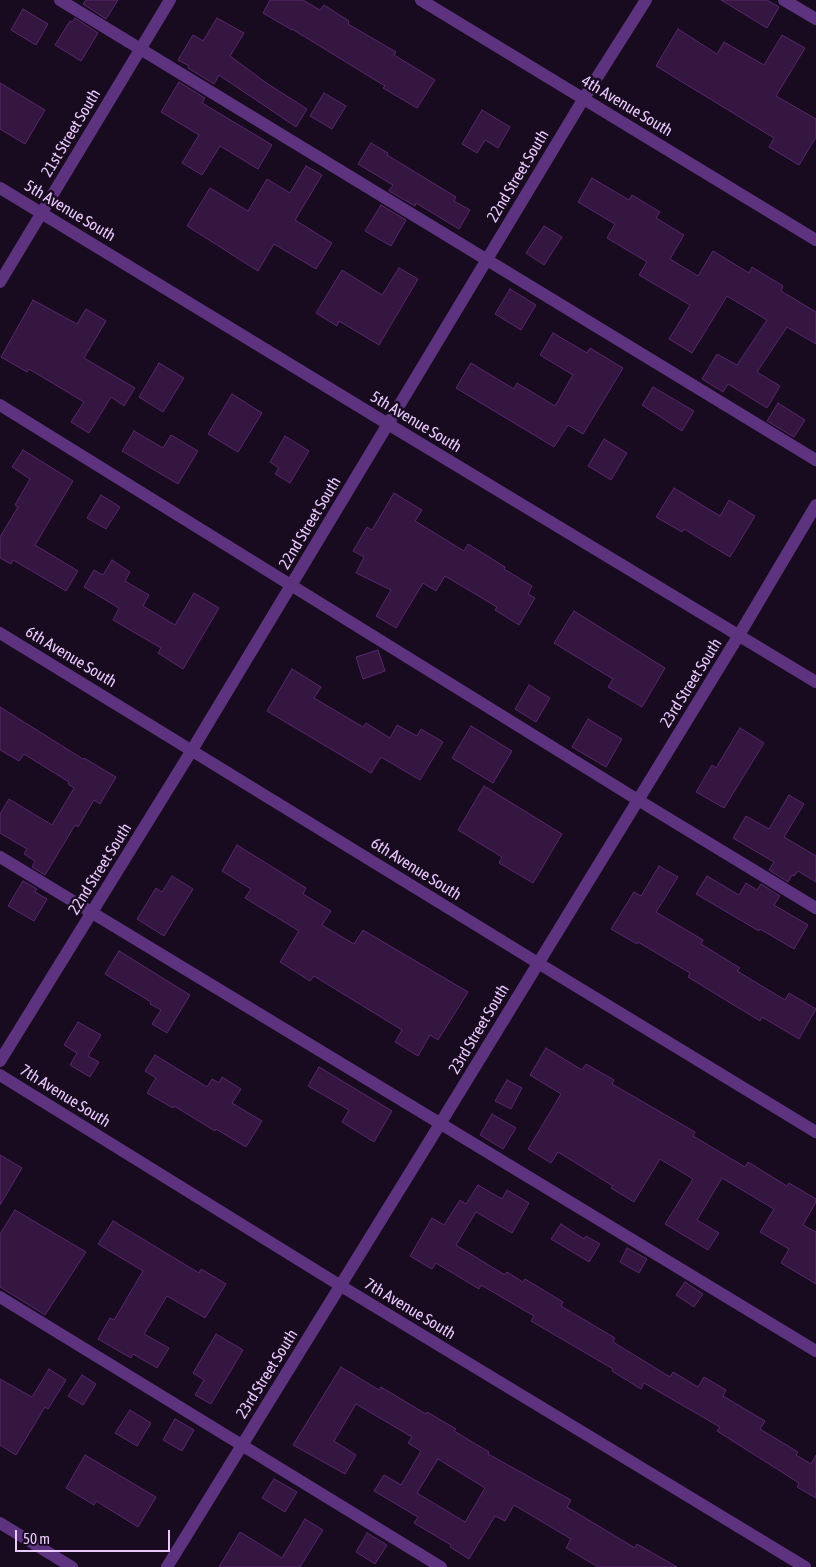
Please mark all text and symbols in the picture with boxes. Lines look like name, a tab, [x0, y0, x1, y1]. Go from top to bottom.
street label: 4th Avenue South	[578, 71, 676, 141]
street label: 21st Street South	[37, 86, 105, 180]
street label: 22nd Street South	[483, 126, 553, 226]
street label: 5th Avenue South	[21, 176, 119, 246]
street label: 5th Avenue South	[367, 387, 465, 457]
street label: 22nd Street South	[275, 473, 345, 573]
street label: 6th Avenue South	[22, 622, 120, 692]
street label: 23rd Street South	[656, 635, 726, 731]
street label: 22nd Street South	[64, 820, 136, 918]
street label: 6th Avenue South	[367, 834, 465, 904]
street label: 23rd Street South	[445, 981, 513, 1077]
street label: 7th Avenue South	[16, 1061, 114, 1131]
street label: 7th Avenue South	[361, 1274, 459, 1344]
street label: 23rd Street South	[232, 1326, 302, 1422]
scale bar	[18, 1520, 172, 1552]
text: 50 m	[23, 1530, 50, 1547]

